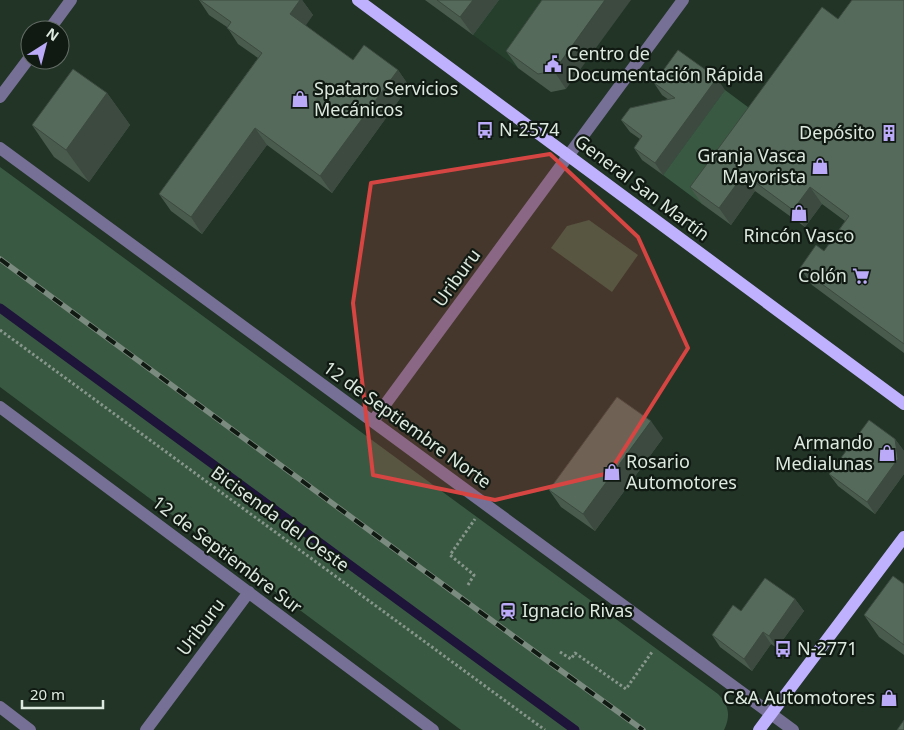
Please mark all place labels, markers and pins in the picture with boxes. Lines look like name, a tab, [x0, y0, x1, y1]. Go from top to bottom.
place label: Centro de Documentación Rápida	[567, 41, 764, 86]
public building icon: Centro de Documentación Rápida	[543, 54, 563, 74]
place label: Spataro Servicios Mecánicos	[314, 76, 458, 121]
shop icon: Spataro Servicios Mecánicos	[290, 89, 310, 109]
place label: N-2574	[499, 117, 560, 141]
bus stop icon: N-2574	[475, 120, 495, 140]
place label: Depósito	[799, 120, 875, 144]
building icon: Depósito	[879, 123, 899, 143]
place label: Granja Vasca Mayorista	[697, 143, 806, 188]
shop icon: Granja Vasca Mayorista	[810, 156, 830, 176]
shop icon: Rincón Vasco	[789, 203, 809, 223]
place label: Rincón Vasco	[744, 223, 855, 247]
place label: Colón	[798, 263, 847, 287]
supermarket icon: Colón	[851, 266, 871, 286]
place label: Armando Medialunas	[775, 430, 873, 475]
shop icon: Armando Medialunas	[877, 443, 897, 463]
place label: Rosario Automotores	[626, 449, 737, 494]
shop icon: Rosario Automotores	[602, 462, 622, 482]
place label: Ignacio Rivas	[522, 598, 633, 622]
station icon: Ignacio Rivas	[498, 601, 518, 621]
place label: N-2771	[797, 636, 858, 660]
bus stop icon: N-2771	[773, 639, 793, 659]
place label: C&A Automotores	[723, 685, 875, 709]
shop icon: C&A Automotores	[879, 688, 899, 708]

